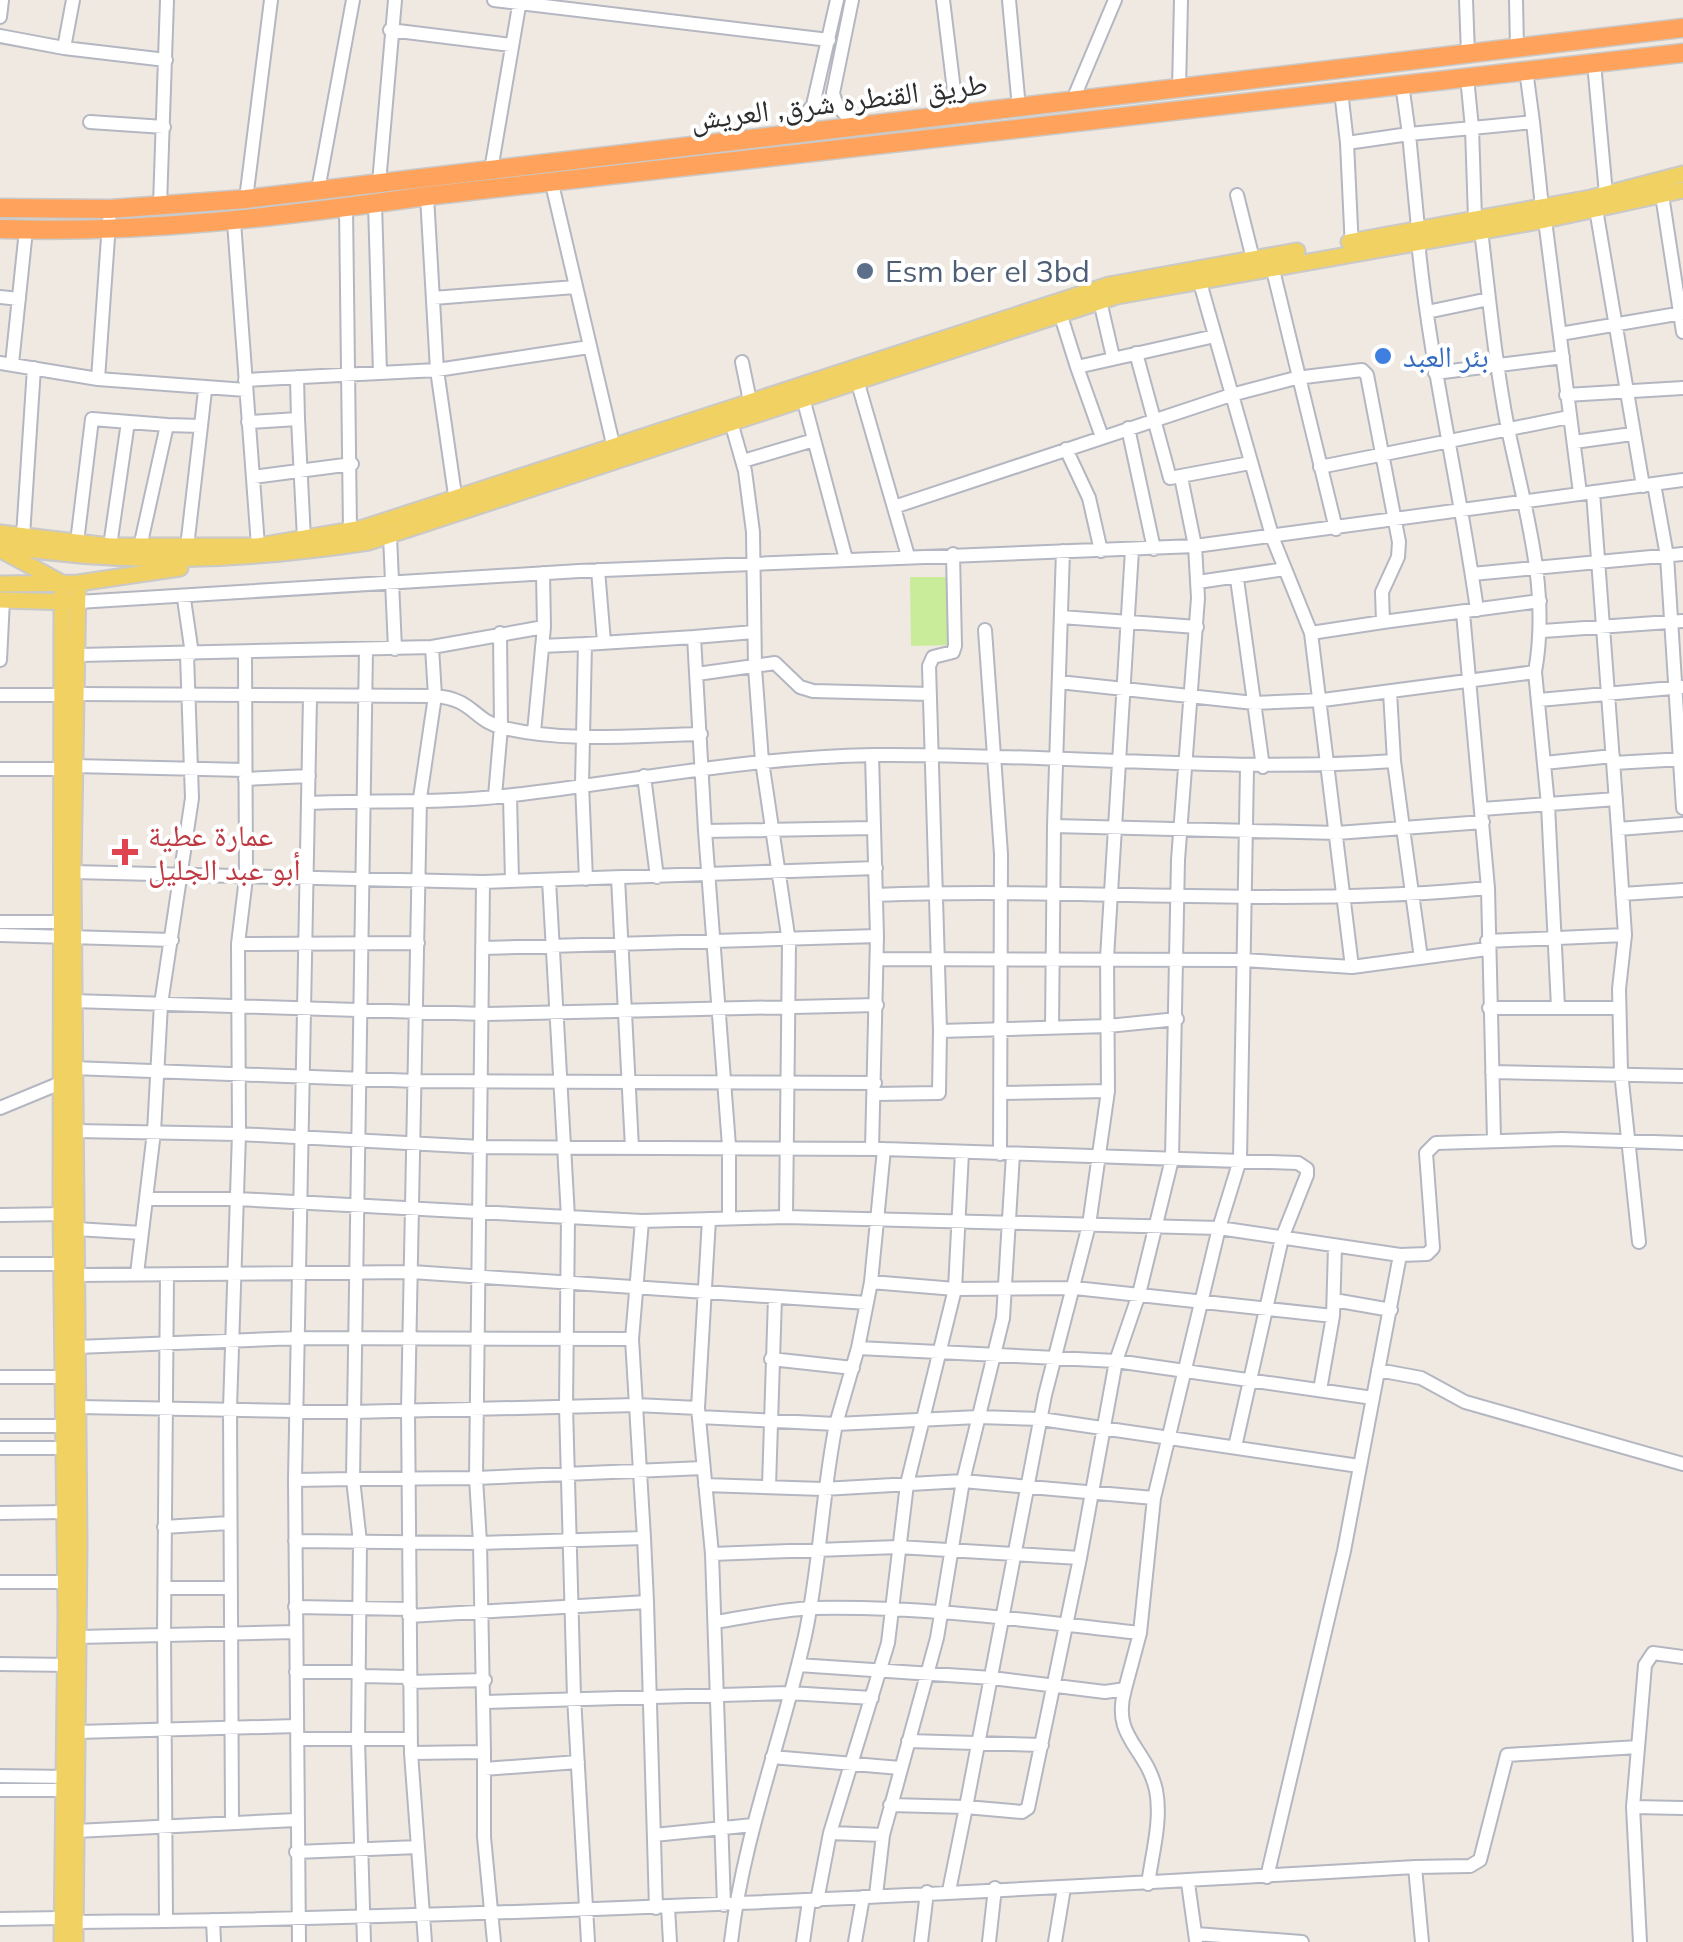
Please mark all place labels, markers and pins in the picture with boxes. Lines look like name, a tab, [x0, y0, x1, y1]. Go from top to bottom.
place label: Esm ber el 3bd	[885, 252, 1090, 290]
marker: Esm ber el 3bd	[854, 260, 876, 282]
place label: بئر العبد	[1403, 337, 1489, 375]
marker: بئر العبد	[1372, 345, 1394, 367]
place label: عمارة عطية أبو عبد الجليل	[148, 816, 301, 888]
marker: عمارة عطية أبو عبد الجليل	[112, 839, 138, 865]

